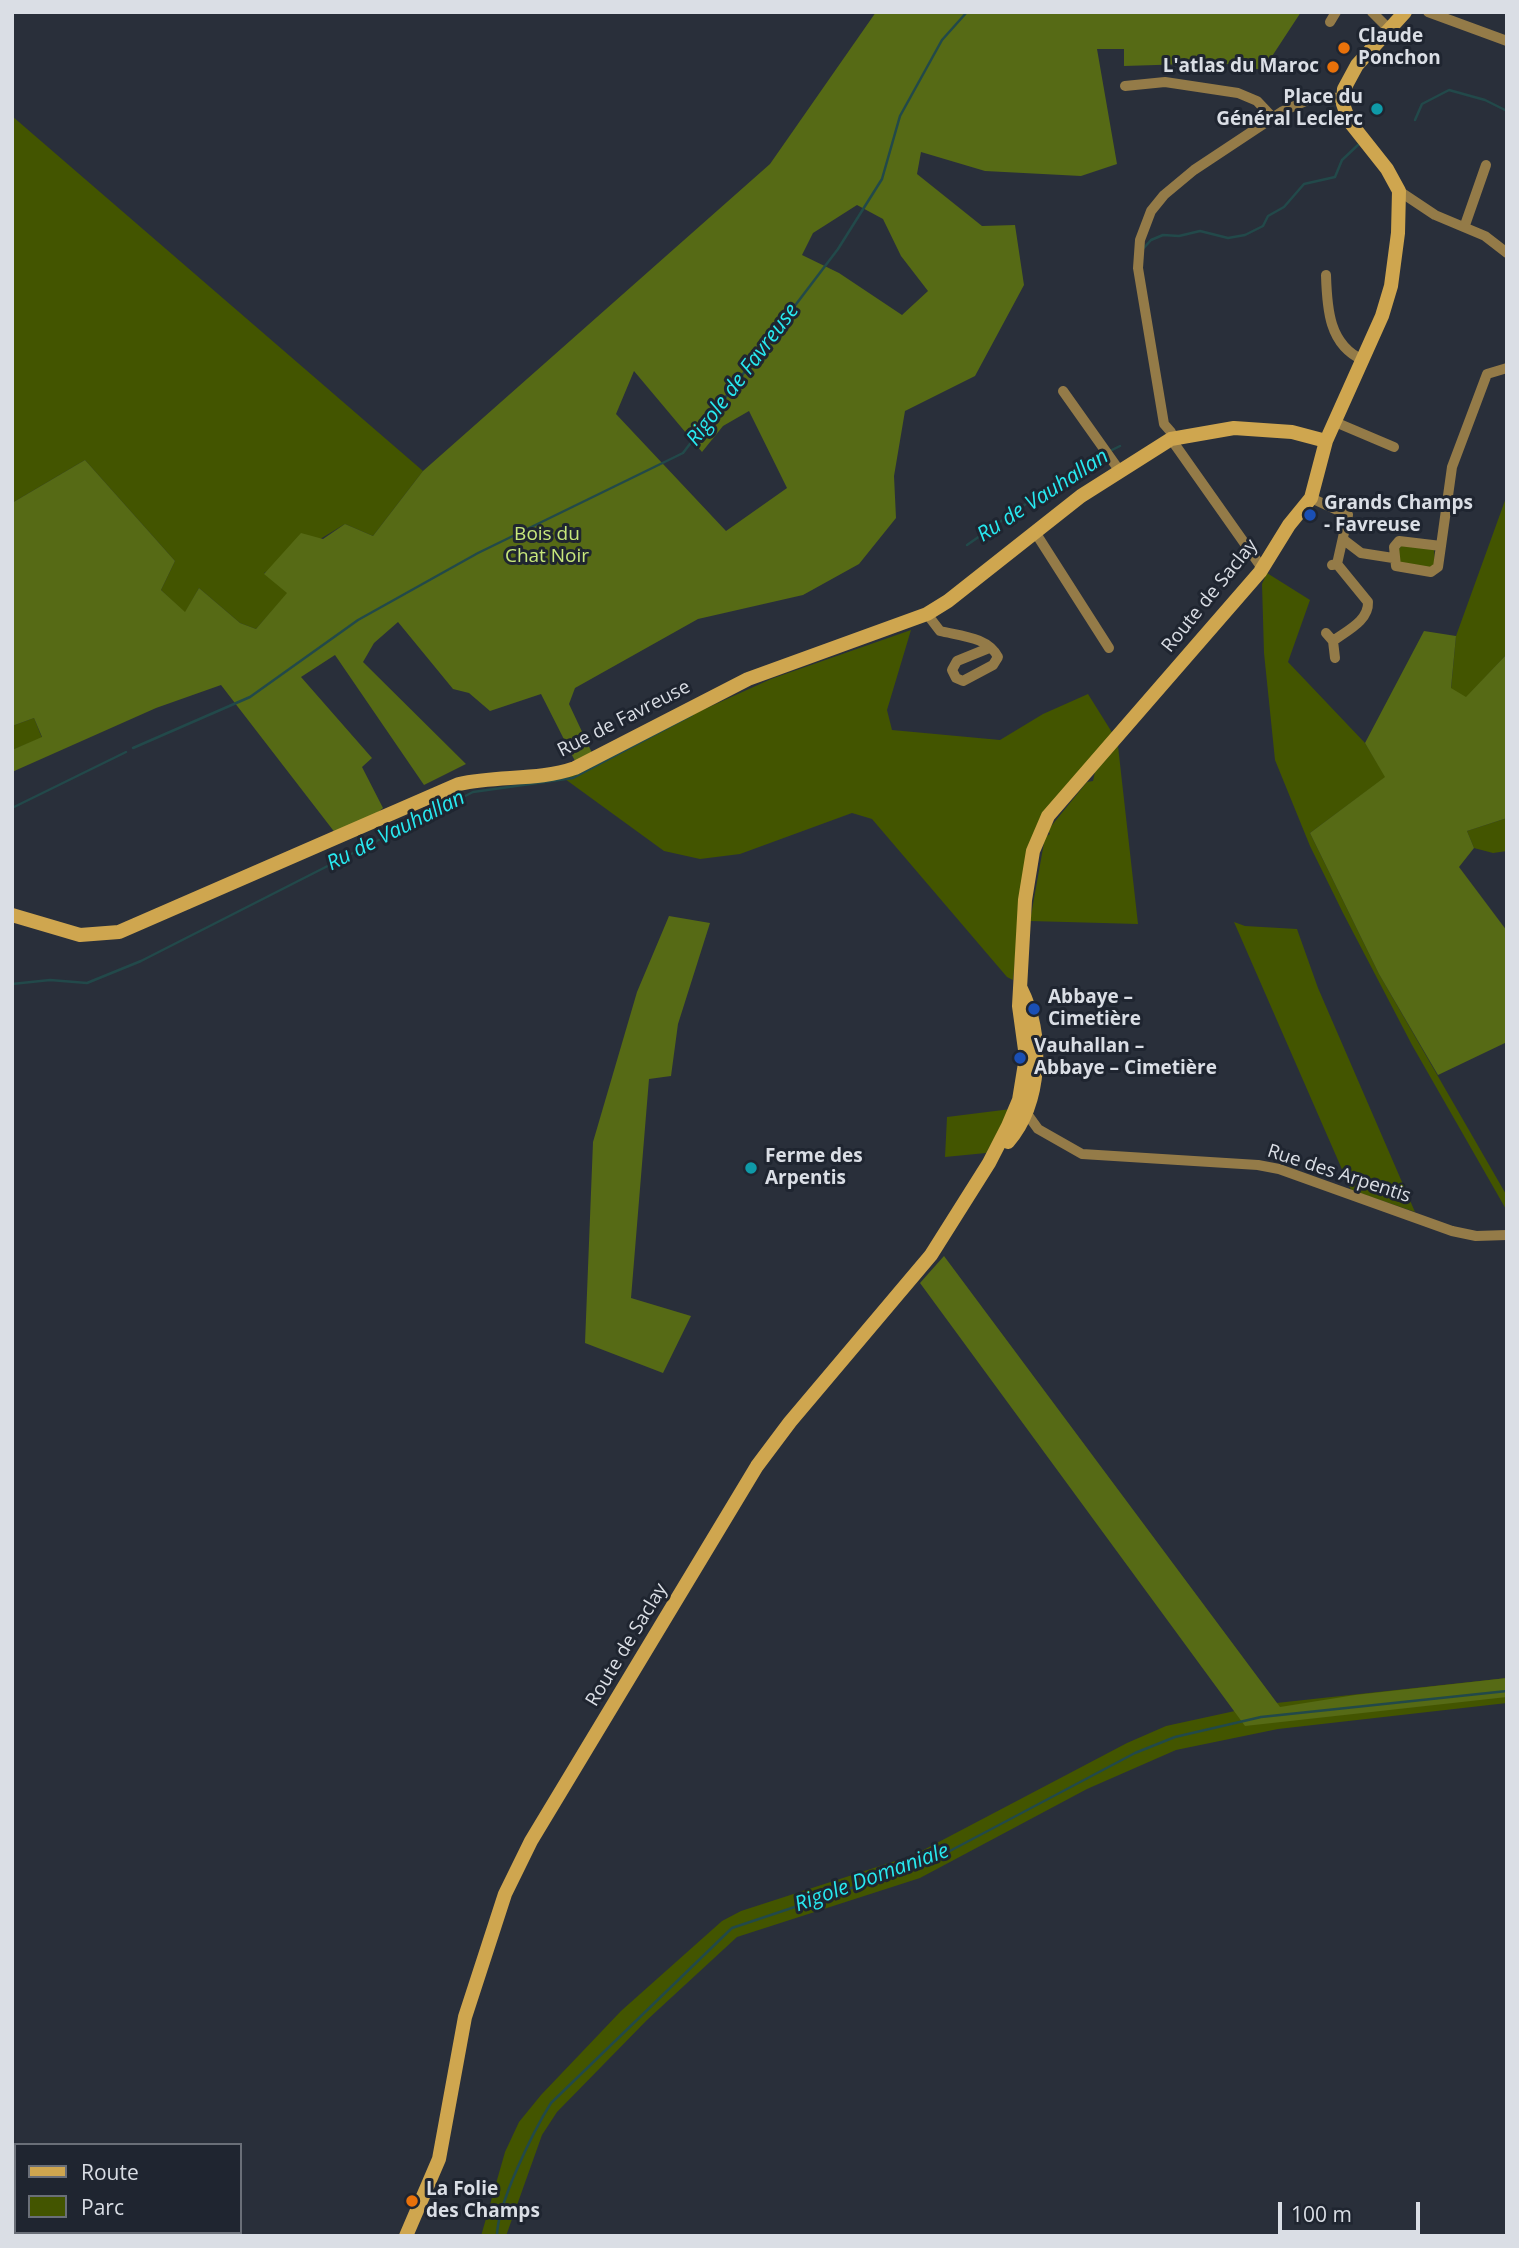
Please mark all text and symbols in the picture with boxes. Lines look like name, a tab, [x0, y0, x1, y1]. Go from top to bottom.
place label: Claude Ponchon	[1358, 26, 1441, 70]
marker: Claude Ponchon	[1336, 40, 1352, 56]
place label: L'atlas du Maroc	[1163, 56, 1319, 78]
marker: L'atlas du Maroc	[1325, 59, 1341, 75]
place label: Place du Général Leclerc	[1216, 87, 1363, 131]
marker: Place du Général Leclerc	[1369, 101, 1385, 117]
water label: Rigole de Favreuse	[681, 299, 805, 451]
water label: Ru de Vauhallan	[973, 444, 1113, 548]
place label: Grands Champs - Favreuse	[1324, 493, 1473, 537]
marker: Grands Champs - Favreuse	[1302, 507, 1318, 523]
park label: Bois du Chat Noir	[505, 524, 589, 568]
street label: Route de Saclay	[1157, 535, 1263, 657]
street label: Rue de Favreuse	[554, 676, 694, 762]
water label: Ru de Vauhallan	[323, 785, 469, 877]
place label: Abbaye – Cimetière	[1048, 987, 1141, 1031]
marker: Abbaye – Cimetière	[1026, 1001, 1042, 1017]
place label: Vauhallan – Abbaye – Cimetière	[1034, 1036, 1217, 1080]
marker: Vauhallan – Abbaye – Cimetière	[1012, 1050, 1028, 1066]
street label: Rue des Arpentis	[1264, 1140, 1414, 1208]
place label: Ferme des Arpentis	[765, 1146, 863, 1190]
marker: Ferme des Arpentis	[743, 1160, 759, 1176]
street label: Route de Saclay	[581, 1579, 673, 1711]
water label: Rigole Domaniale	[791, 1838, 953, 1918]
legend	[14, 2143, 242, 2234]
text: Route	[81, 2158, 139, 2186]
place label: La Folie des Champs	[426, 2179, 540, 2223]
scale bar	[1281, 2188, 1423, 2232]
text: Parc	[81, 2193, 124, 2221]
marker: La Folie des Champs	[404, 2193, 420, 2209]
text: 100 m	[1291, 2200, 1352, 2228]

